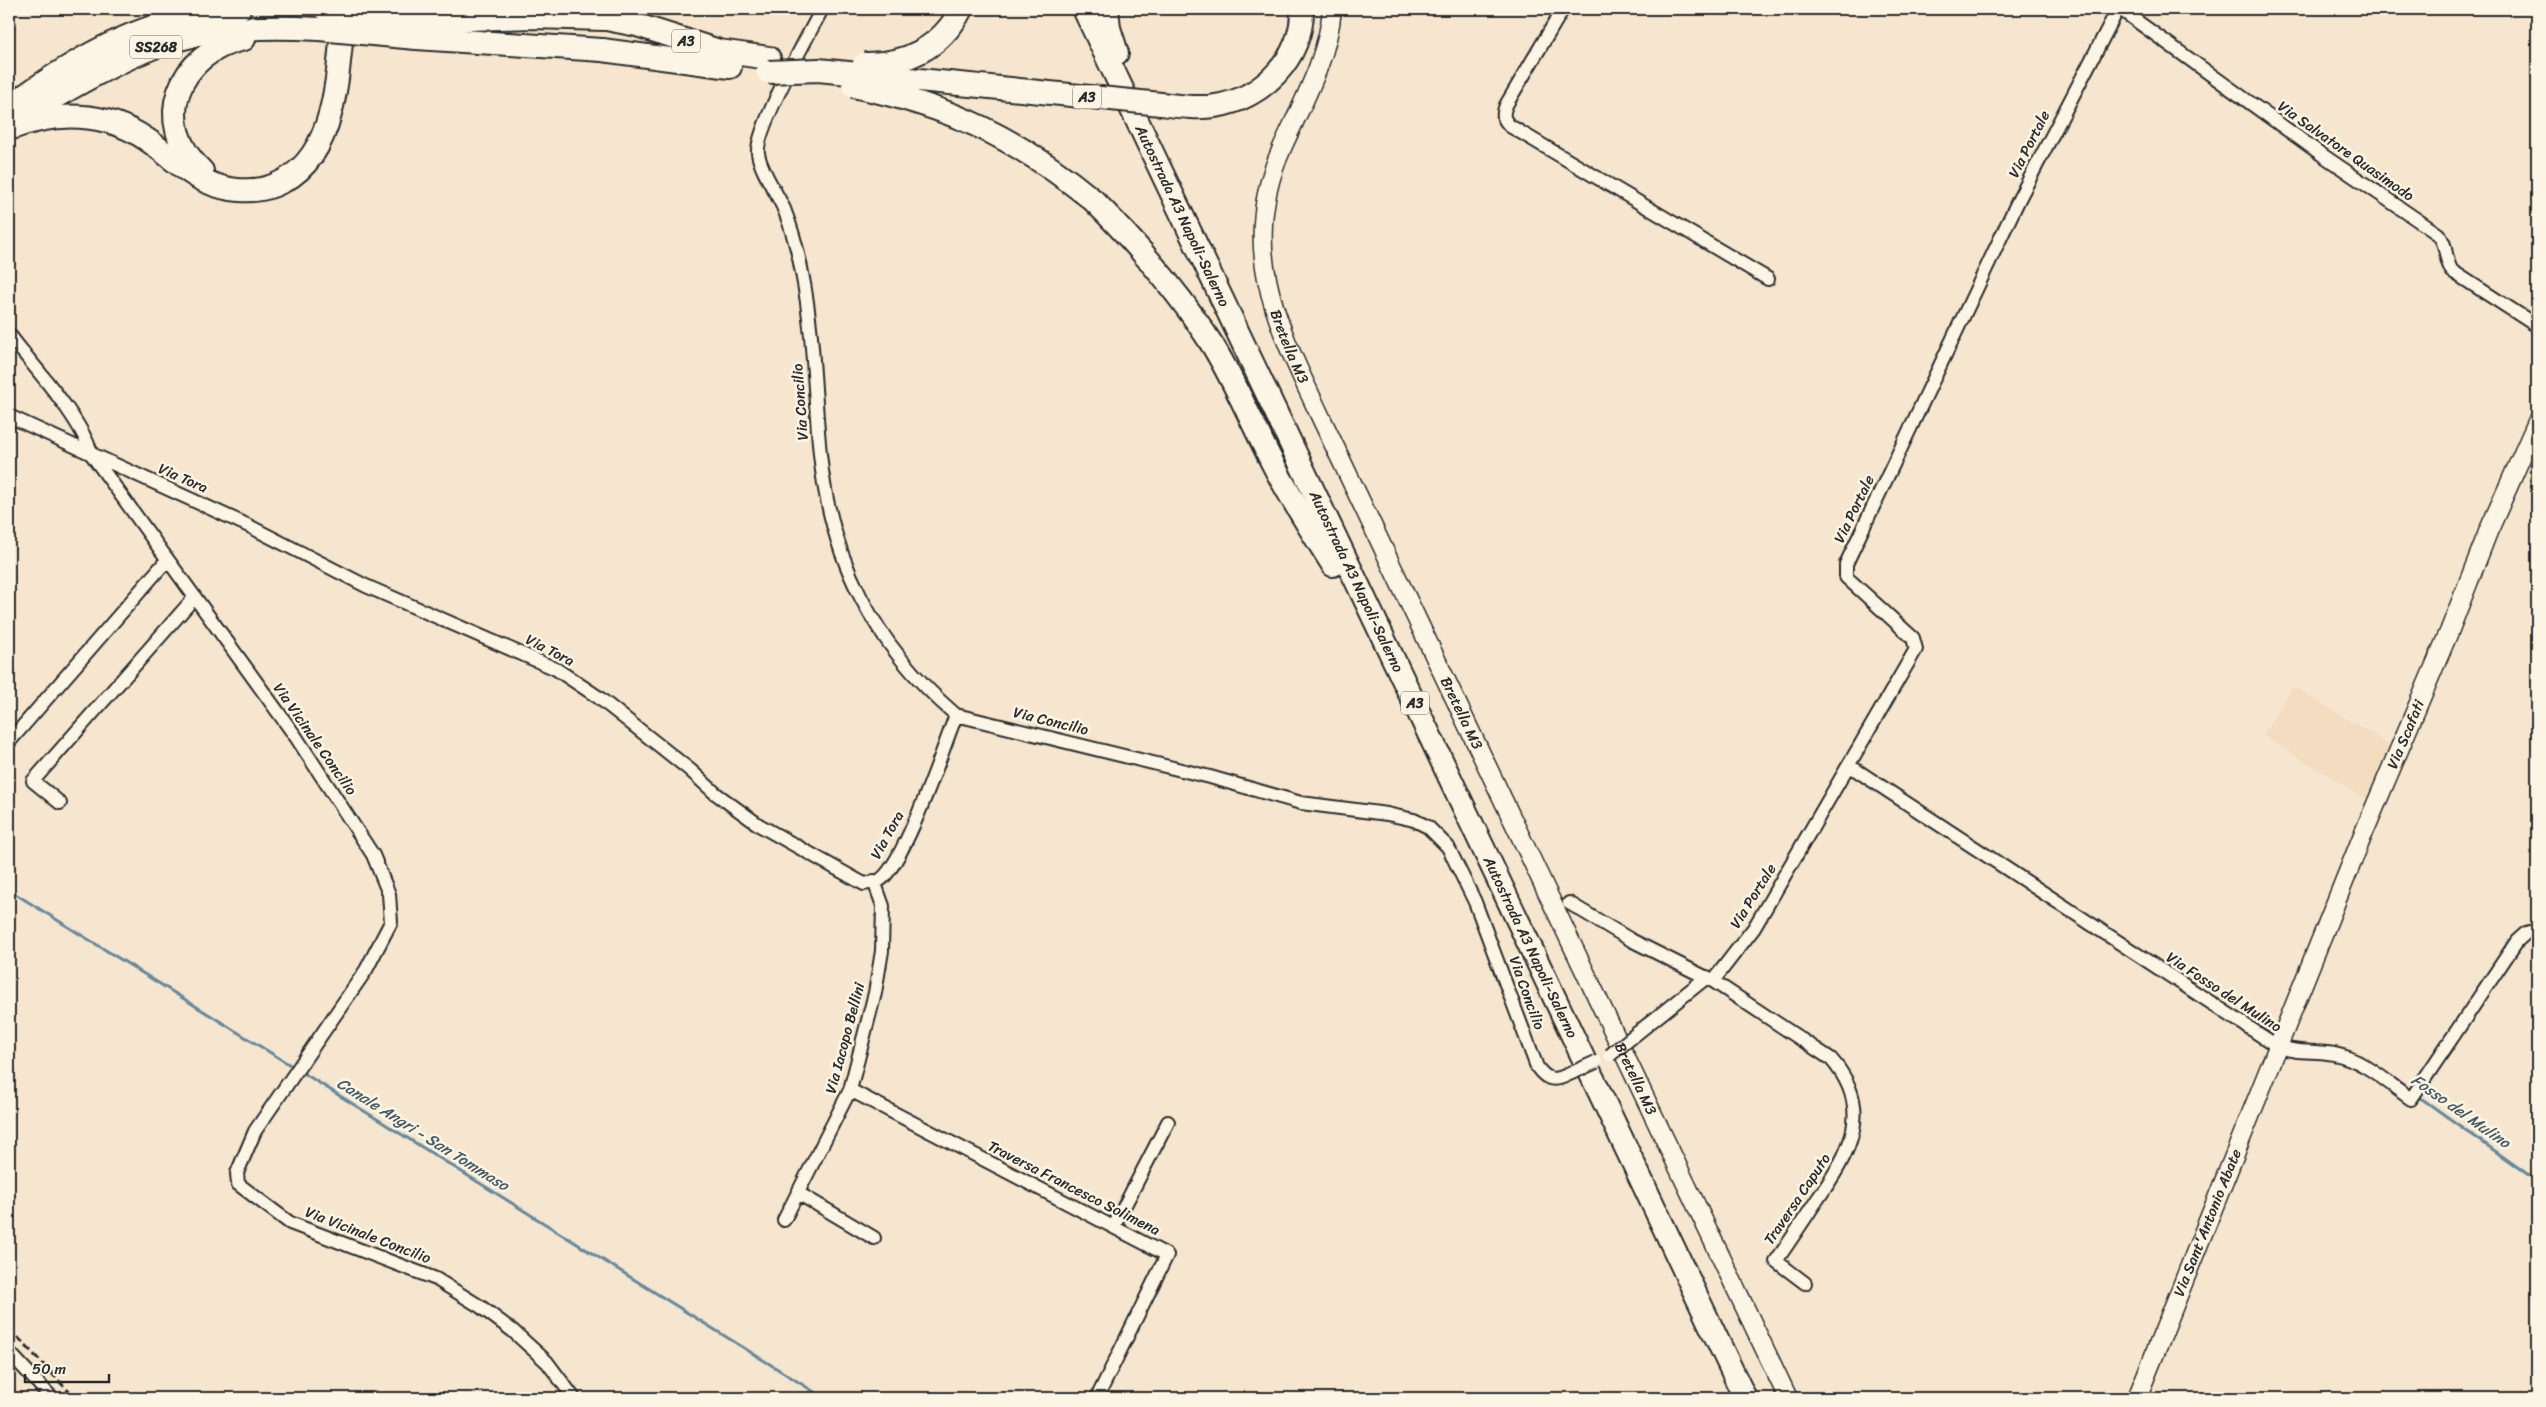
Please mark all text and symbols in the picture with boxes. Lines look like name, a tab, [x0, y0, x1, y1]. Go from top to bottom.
road number: A3	[672, 29, 700, 52]
road number: SS268	[130, 36, 182, 58]
road number: A3	[1073, 85, 1101, 108]
street label: Via Salvatore Quasimodo	[2272, 94, 2420, 208]
street label: Via Portale	[2001, 105, 2057, 182]
street label: Autostrada A3 Napoli-Salerno	[1127, 119, 1237, 312]
street label: Bretella M3	[1263, 306, 1316, 388]
street label: Via Concilio	[784, 362, 816, 441]
street label: Via Tora	[154, 456, 213, 501]
street label: Via Portale	[1826, 470, 1882, 547]
street label: Autostrada A3 Napoli-Salerno	[1301, 485, 1411, 677]
street label: Via Tora	[521, 627, 580, 674]
street label: Bretella M3	[1433, 672, 1490, 754]
street label: Via Vicinale Concilio	[266, 677, 364, 801]
road number: A3	[1401, 691, 1429, 714]
street label: Via Scafati	[2379, 695, 2432, 773]
street label: Via Concilio	[1011, 699, 1092, 743]
street label: Via Tora	[863, 805, 911, 864]
street label: Autostrada A3 Napoli-Salerno	[1476, 851, 1585, 1043]
street label: Via Portale	[1723, 858, 1784, 934]
street label: Via Fosso del Mulino	[2161, 945, 2287, 1040]
street label: Via Concilio	[1502, 952, 1553, 1034]
street label: Via Iacopo Bellini	[818, 979, 873, 1096]
street label: Bretella M3	[1607, 1038, 1664, 1120]
water label: Fosso del Mulino	[2405, 1066, 2518, 1157]
water label: Canale Angri - San Tommaso	[331, 1069, 516, 1199]
street label: Traversa Francesco Solimena	[983, 1133, 1165, 1243]
street label: Via Sant'Antonio Abate	[2166, 1145, 2249, 1300]
street label: Traversa Caputo	[1757, 1147, 1838, 1250]
street label: Via Vicinale Concilio	[301, 1199, 435, 1271]
scale bar	[25, 1352, 109, 1384]
text: 50 m	[32, 1356, 67, 1382]

